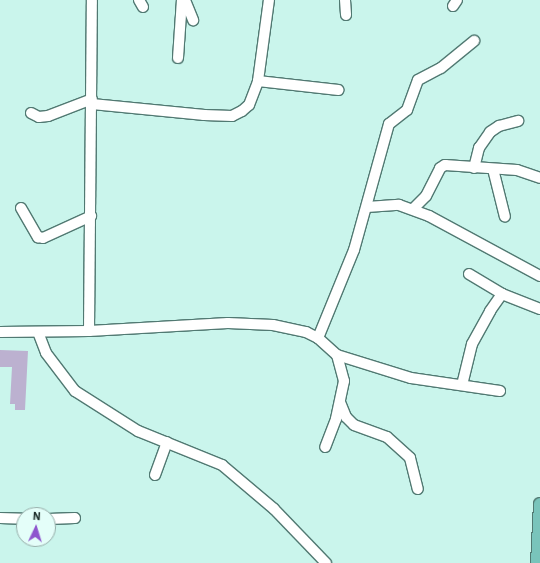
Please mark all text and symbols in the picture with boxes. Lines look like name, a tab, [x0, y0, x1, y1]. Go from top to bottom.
north arrow	[16, 507, 56, 547]
text: N	[32, 509, 41, 523]

